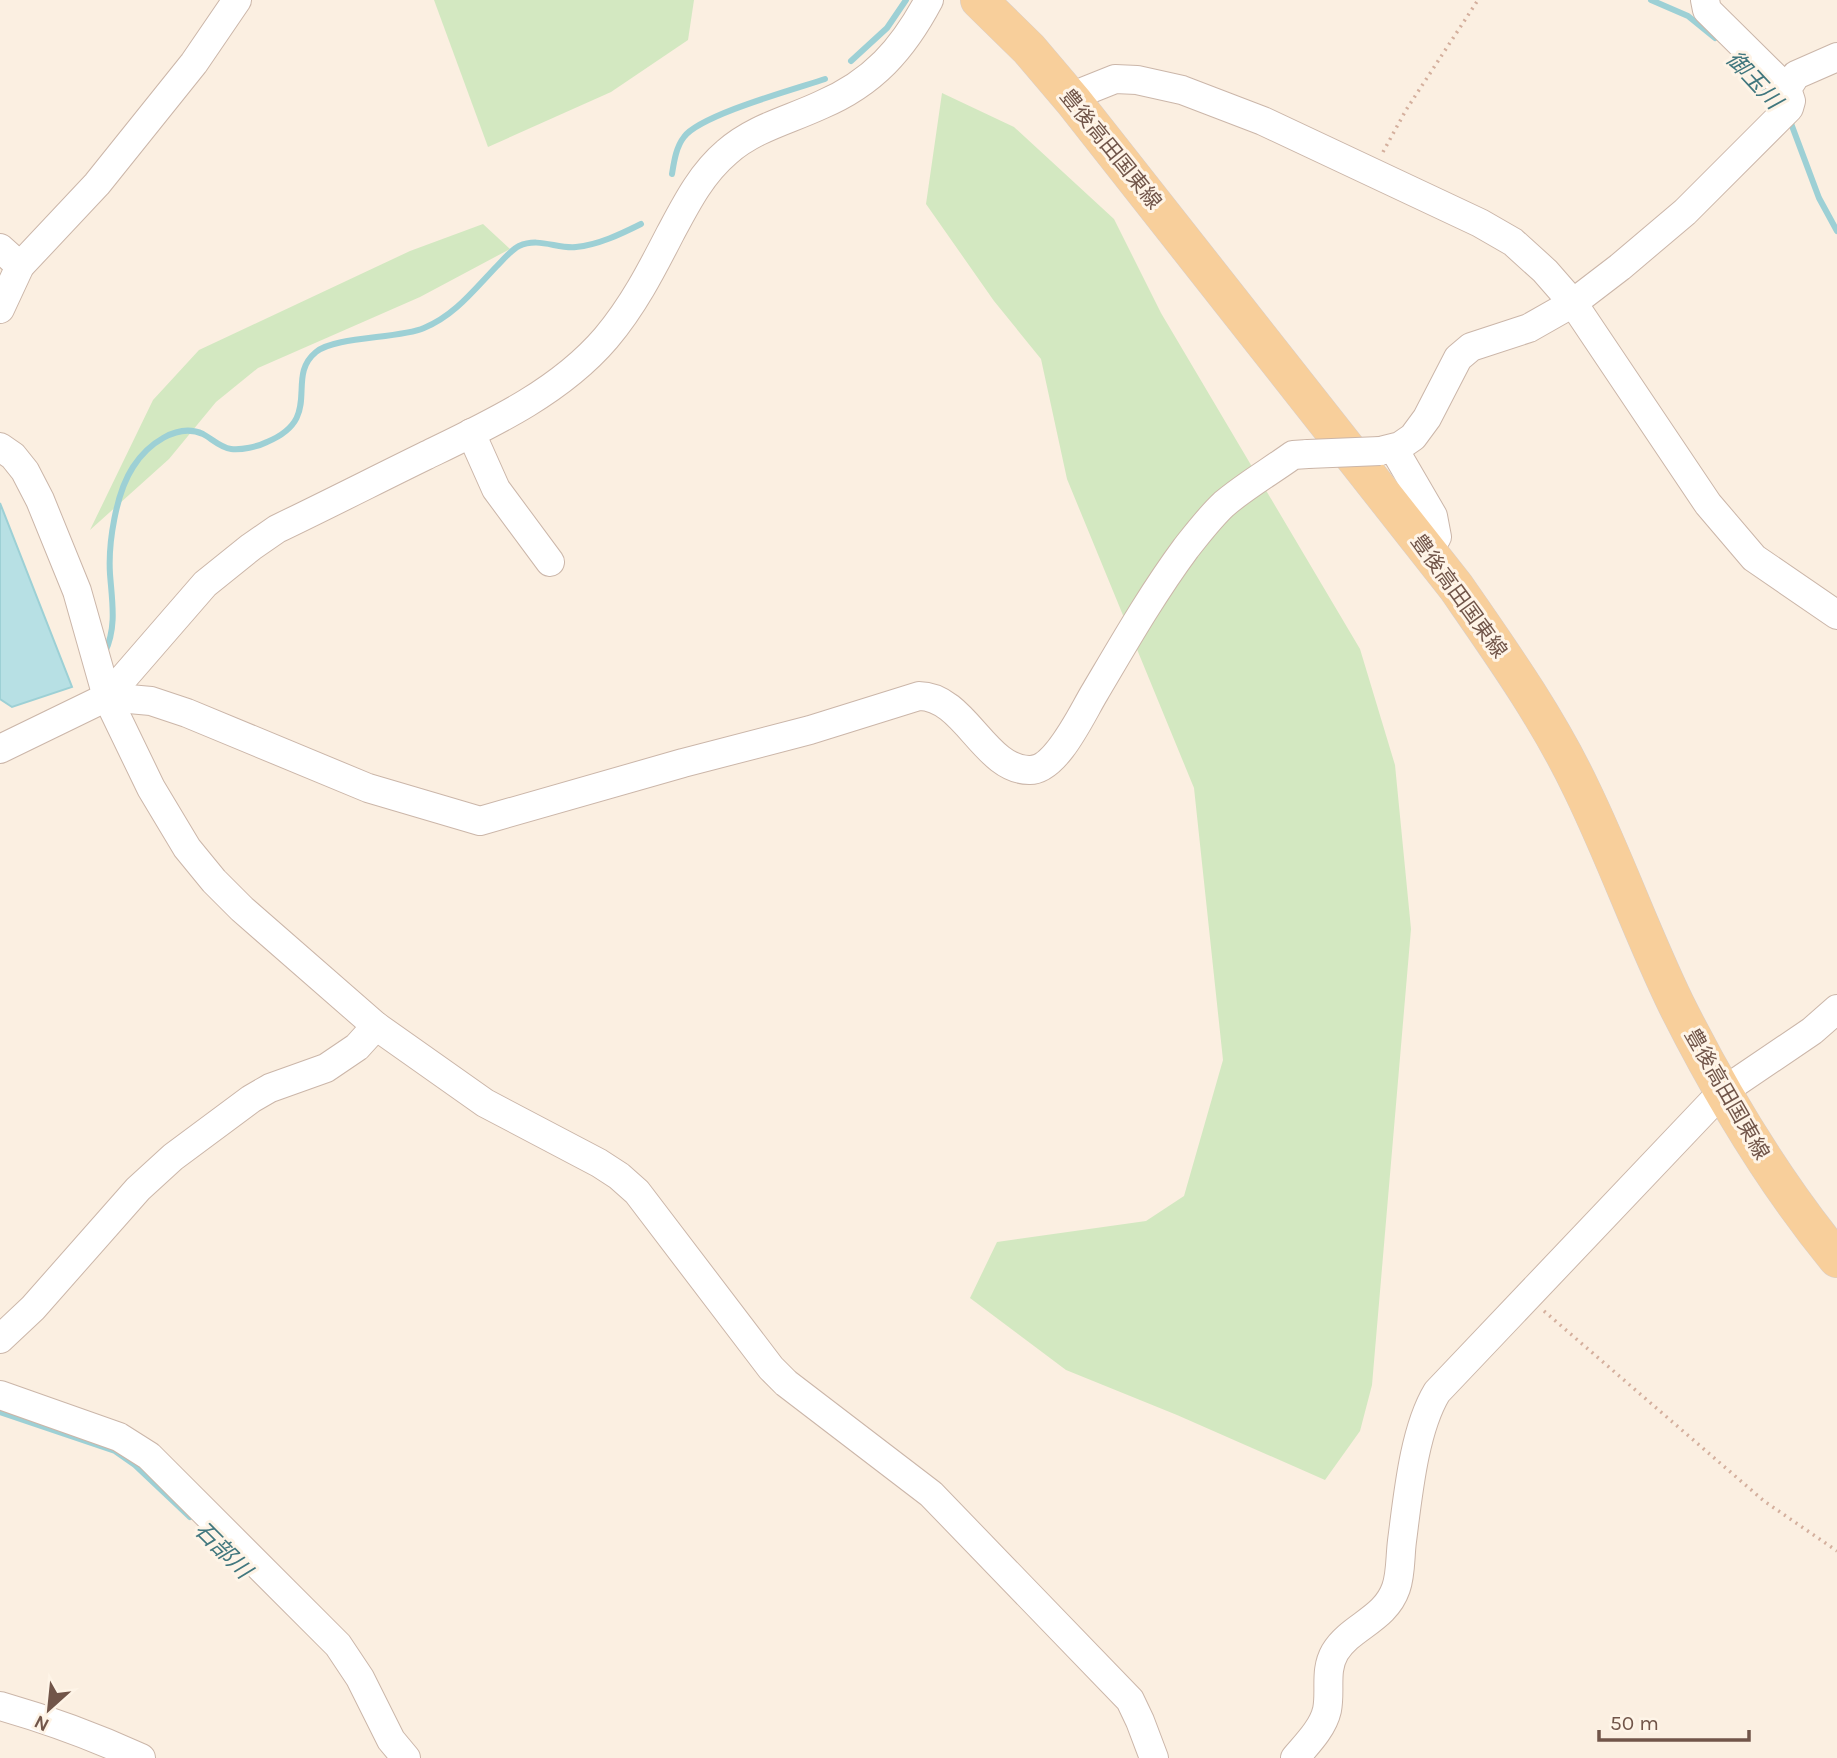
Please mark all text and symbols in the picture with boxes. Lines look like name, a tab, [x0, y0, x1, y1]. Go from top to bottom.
water label: 御玉川	[1721, 46, 1789, 117]
street label: 豊後高田国東線	[1055, 84, 1167, 214]
street label: 豊後高田国東線	[1406, 529, 1512, 663]
street label: 豊後高田国東線	[1680, 1024, 1774, 1164]
water label: 石部川	[189, 1516, 259, 1586]
north arrow	[14, 1674, 84, 1744]
scale bar	[1599, 1698, 1750, 1742]
text: N	[31, 1710, 53, 1736]
text: 50 m	[1610, 1711, 1659, 1735]

